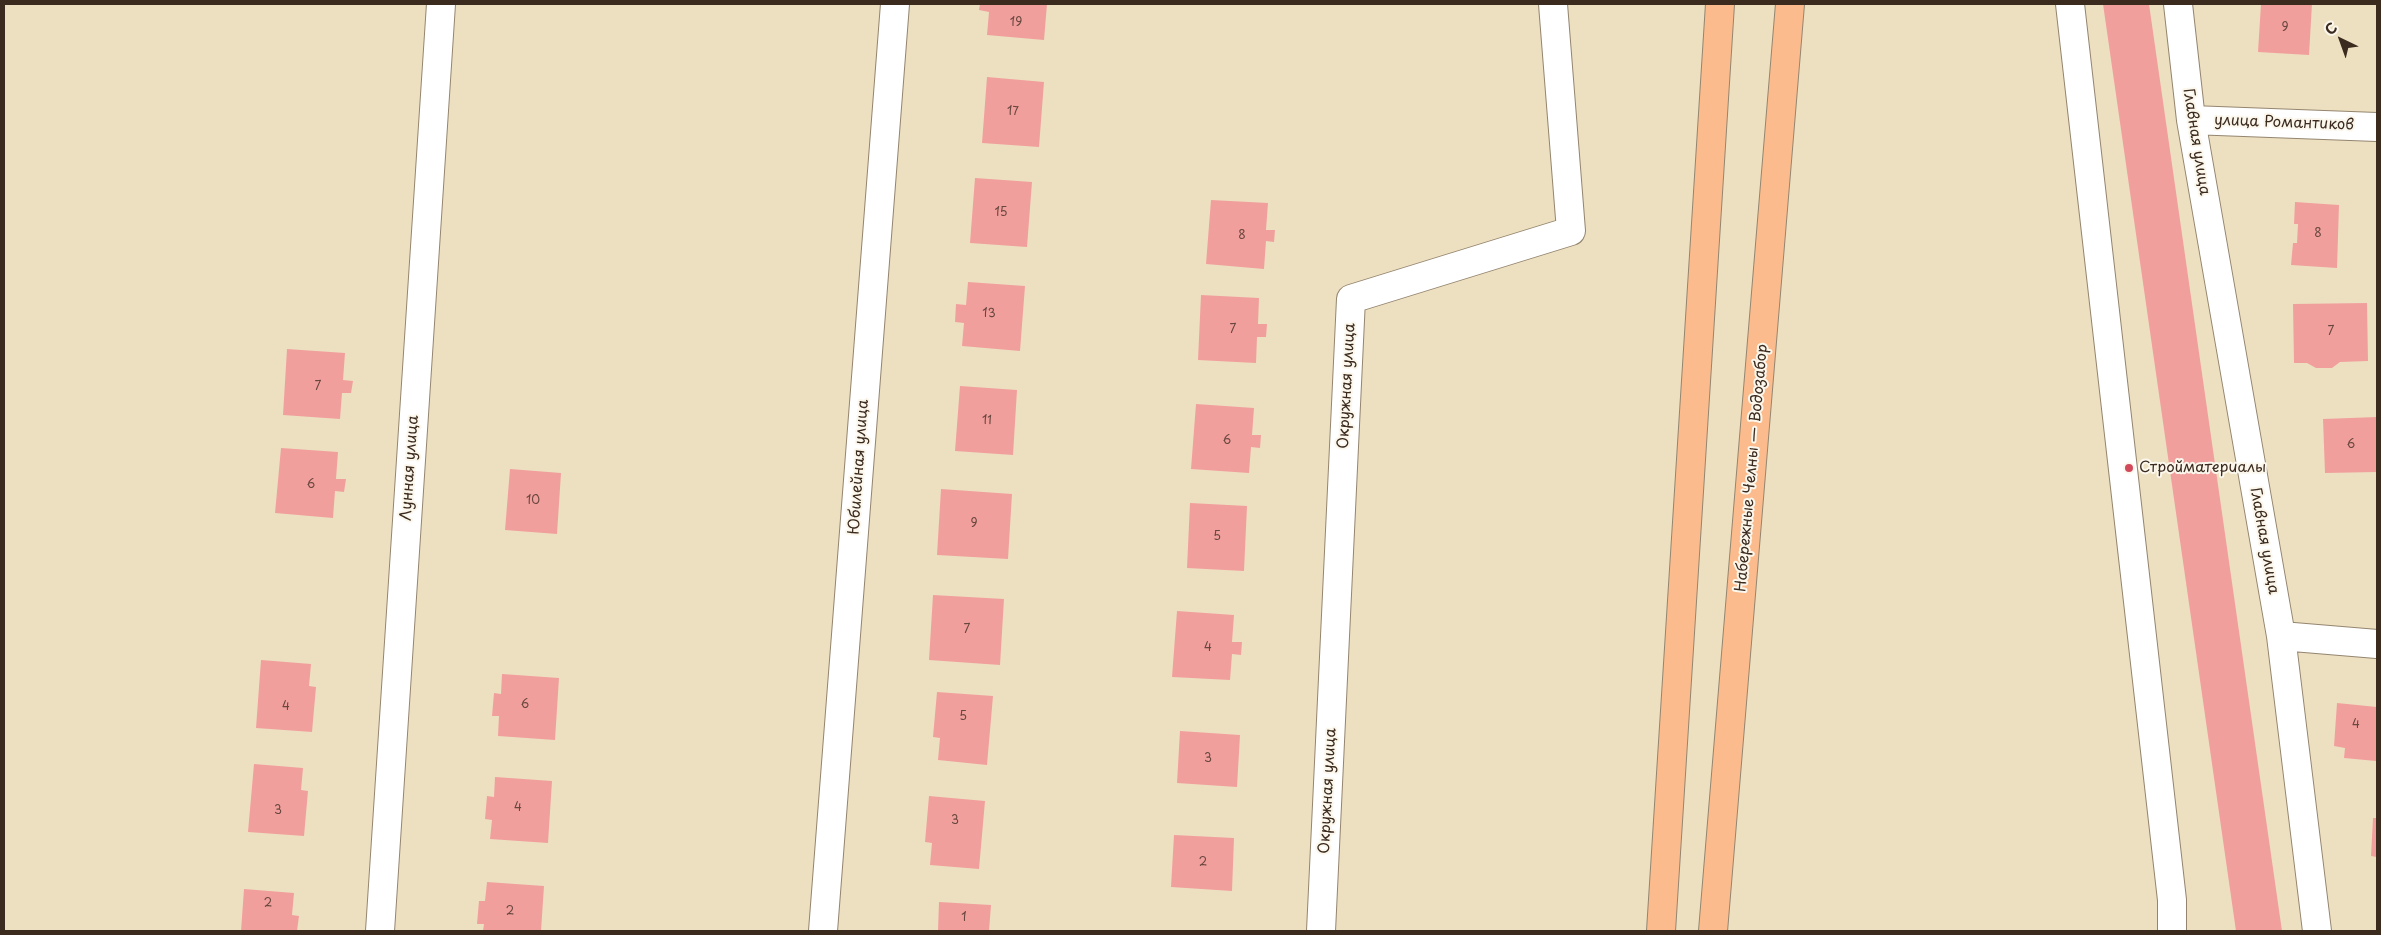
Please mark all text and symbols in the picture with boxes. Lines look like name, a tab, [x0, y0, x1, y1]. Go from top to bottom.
north arrow	[2316, 15, 2366, 65]
house number: 19	[1010, 16, 1022, 30]
text: С	[2320, 17, 2342, 40]
house number: 9	[2281, 21, 2289, 35]
street label: Главная улица	[2179, 87, 2213, 197]
house number: 17	[1007, 105, 1019, 119]
street label: улица Романтиков	[2214, 112, 2354, 134]
house number: 15	[994, 206, 1008, 220]
house number: 8	[2314, 227, 2322, 241]
house number: 8	[1238, 229, 1246, 243]
house number: 13	[982, 307, 996, 321]
house number: 7	[1230, 323, 1236, 337]
street label: Окружная улица	[1335, 323, 1359, 449]
house number: 7	[2328, 325, 2334, 339]
street label: Набережные Челны — Водозабор	[1732, 343, 1772, 593]
house number: 7	[315, 380, 321, 394]
street label: Юбилейная улица	[845, 399, 873, 535]
house number: 11	[982, 414, 992, 428]
street label: Лунная улица	[397, 415, 423, 521]
house number: 6	[1223, 434, 1231, 448]
house number: 6	[2347, 438, 2355, 452]
place label: Стройматериалы	[2139, 459, 2266, 477]
marker: Стройматериалы	[2123, 462, 2135, 474]
house number: 6	[307, 478, 315, 492]
street label: Главная улица	[2246, 486, 2282, 596]
house number: 10	[526, 494, 540, 508]
house number: 9	[970, 517, 978, 531]
house number: 5	[1213, 530, 1221, 544]
house number: 7	[964, 623, 970, 637]
house number: 4	[1204, 641, 1212, 655]
house number: 6	[521, 698, 529, 712]
house number: 4	[282, 700, 290, 714]
house number: 5	[959, 710, 967, 724]
house number: 4	[2352, 718, 2360, 732]
street label: Окружная улица	[1316, 728, 1340, 854]
house number: 3	[1204, 752, 1212, 766]
house number: 4	[514, 801, 522, 815]
house number: 3	[274, 804, 282, 818]
house number: 3	[951, 814, 959, 828]
house number: 2	[1199, 856, 1207, 870]
house number: 2	[264, 897, 272, 911]
house number: 2	[506, 905, 514, 919]
house number: 1	[961, 911, 967, 925]

